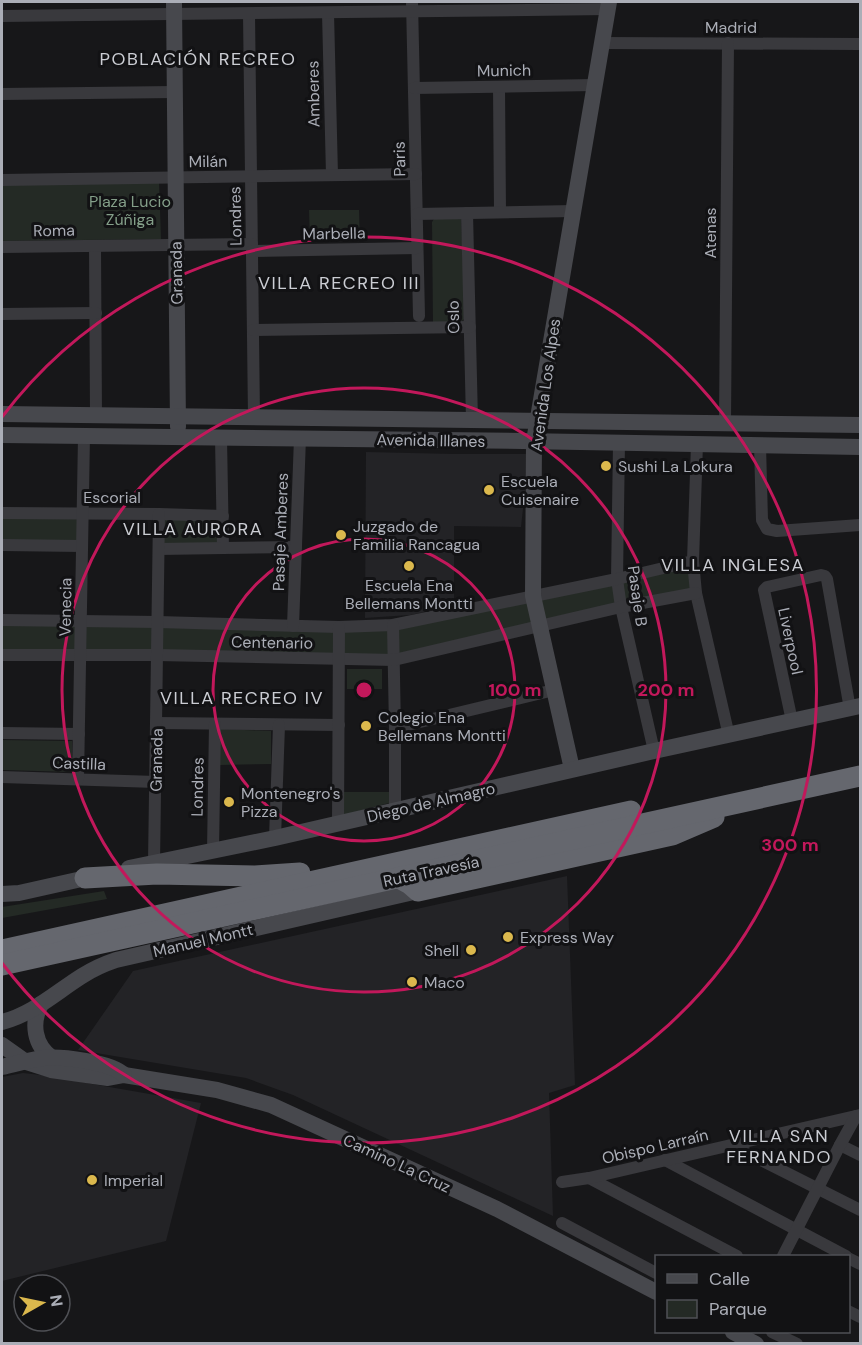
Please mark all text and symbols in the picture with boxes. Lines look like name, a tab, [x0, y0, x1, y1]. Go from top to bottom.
street label: Madrid	[705, 17, 757, 38]
district label: POBLACIÓN RECREO	[100, 47, 296, 71]
street label: Amberes	[302, 60, 325, 128]
street label: Munich	[477, 60, 531, 81]
street label: Paris	[389, 141, 410, 177]
street label: Milán	[188, 151, 228, 172]
street label: Londres	[224, 186, 247, 246]
park label: Plaza Lucio Zúñiga	[89, 191, 171, 230]
street label: Atenas	[700, 207, 721, 259]
street label: Roma	[33, 220, 75, 241]
street label: Marbella	[302, 222, 366, 245]
street label: Granada	[165, 241, 188, 305]
district label: VILLA RECREO III	[258, 271, 420, 295]
street label: Oslo	[443, 300, 464, 334]
street label: Avenida Los Alpes	[526, 317, 565, 453]
street label: Avenida Illanes	[376, 429, 486, 452]
place label: Sushi La Lokura	[618, 456, 733, 477]
marker: Sushi La Lokura	[599, 459, 613, 473]
place label: Escuela Cuisenaire	[501, 471, 579, 510]
street label: Pasaje Amberes	[268, 473, 293, 592]
marker: Escuela Cuisenaire	[482, 483, 496, 497]
street label: Escorial	[83, 487, 141, 508]
place label: Juzgado de Familia Rancagua	[353, 516, 480, 555]
district label: VILLA AURORA	[123, 517, 263, 541]
marker: Juzgado de Familia Rancagua	[334, 528, 348, 542]
district label: VILLA INGLESA	[661, 553, 805, 577]
marker: Escuela Ena Bellemans Montti	[402, 559, 416, 573]
street label: Pasaje B	[623, 564, 652, 628]
place label: Escuela Ena Bellemans Montti	[345, 575, 473, 614]
street label: Venecia	[54, 577, 77, 637]
street label: Liverpool	[773, 606, 808, 676]
street label: Centenario	[231, 631, 313, 654]
text: 100 m	[488, 678, 542, 702]
text: 200 m	[638, 678, 694, 702]
centre of rings	[354, 680, 374, 700]
district label: VILLA RECREO IV	[160, 686, 324, 710]
place label: Colegio Ena Bellemans Montti	[378, 707, 506, 746]
marker: Colegio Ena Bellemans Montti	[359, 719, 373, 733]
street label: Granada	[145, 728, 168, 792]
street label: Castilla	[52, 752, 106, 775]
street label: Londres	[186, 757, 209, 817]
street label: Diego de Almagro	[365, 778, 497, 827]
place label: Montenegro's Pizza	[241, 783, 340, 822]
marker: Montenegro's Pizza	[222, 795, 236, 809]
text: 300 m	[761, 833, 819, 857]
street label: Ruta Travesía	[381, 851, 481, 892]
street label: Manuel Montt	[151, 919, 255, 962]
place label: Express Way	[520, 927, 614, 948]
marker: Express Way	[501, 930, 515, 944]
place label: Shell	[424, 940, 459, 961]
marker: Shell	[464, 943, 478, 957]
place label: Maco	[424, 972, 465, 993]
marker: Maco	[405, 975, 419, 989]
street label: Obispo Larraín	[600, 1124, 710, 1169]
district label: VILLA SAN FERNANDO	[726, 1124, 832, 1169]
street label: Camino La Cruz	[340, 1129, 454, 1198]
place label: Imperial	[104, 1170, 163, 1191]
marker: Imperial	[85, 1173, 99, 1187]
legend	[655, 1255, 850, 1333]
text: Calle	[709, 1267, 750, 1291]
north arrow	[12, 1273, 72, 1333]
text: N	[45, 1293, 68, 1308]
text: Parque	[709, 1297, 767, 1321]

